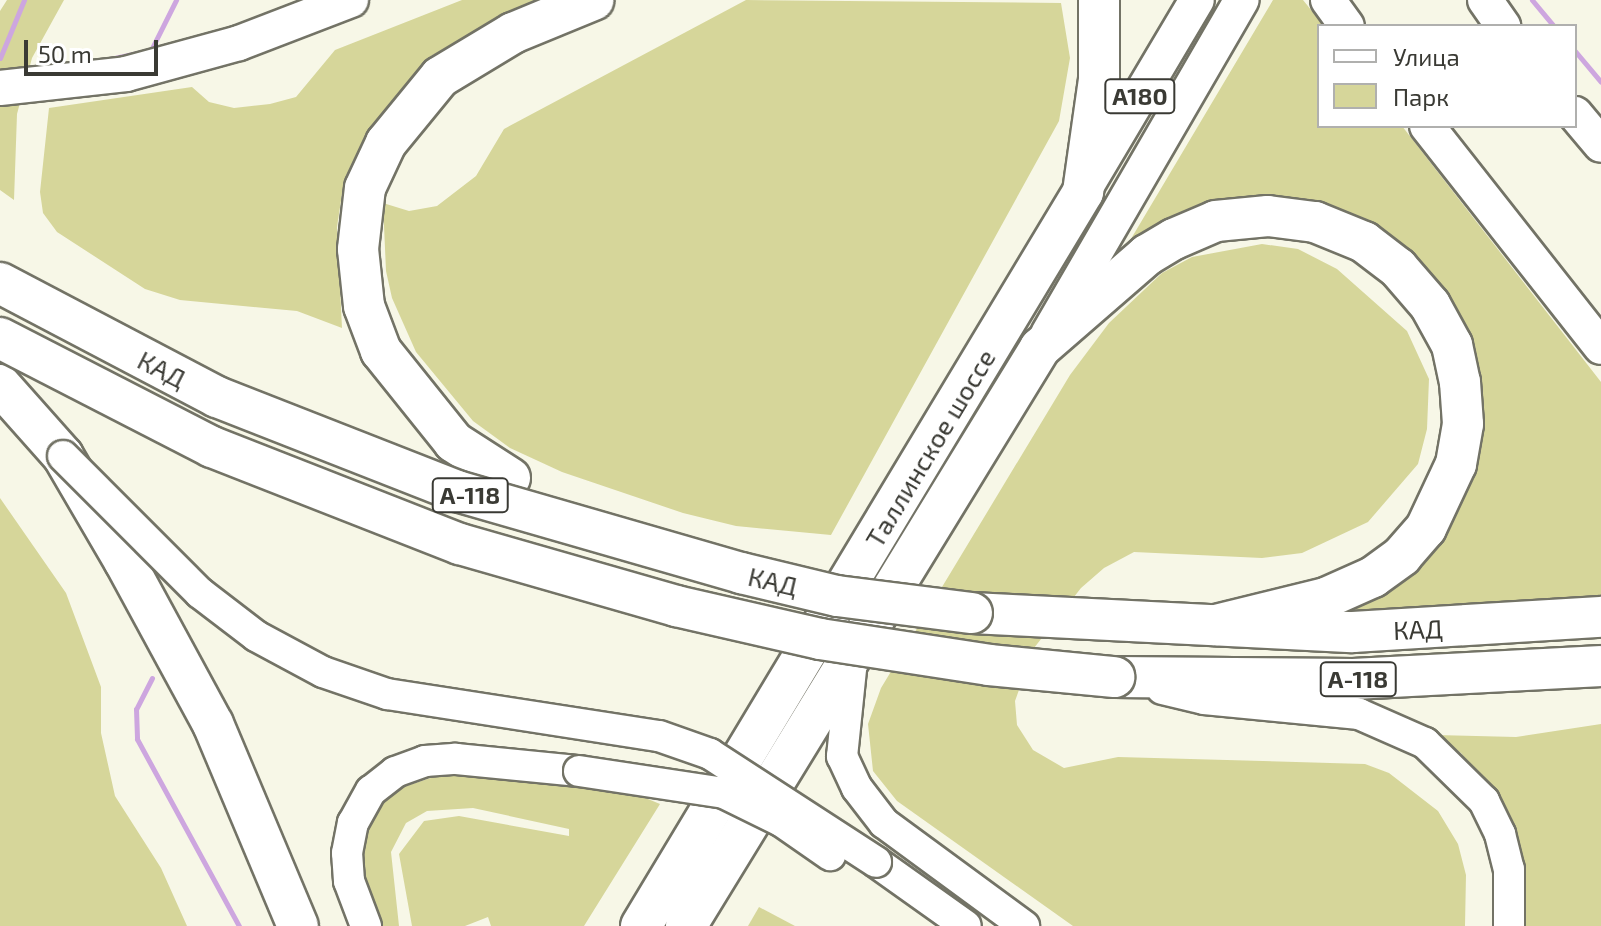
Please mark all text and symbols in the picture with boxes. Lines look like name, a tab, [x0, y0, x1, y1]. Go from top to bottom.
scale bar	[28, 24, 162, 74]
legend	[1317, 24, 1577, 128]
text: 50 m	[38, 39, 92, 68]
text: Улица	[1393, 42, 1460, 71]
road number: A180	[1104, 76, 1176, 116]
text: Парк	[1393, 82, 1449, 111]
street label: Таллинское шоссе	[859, 343, 1001, 553]
street label: КАД	[133, 344, 191, 394]
road number: А-118	[430, 475, 510, 515]
street label: КАД	[745, 560, 801, 602]
street label: КАД	[1393, 613, 1443, 645]
road number: А-118	[1318, 659, 1398, 699]

